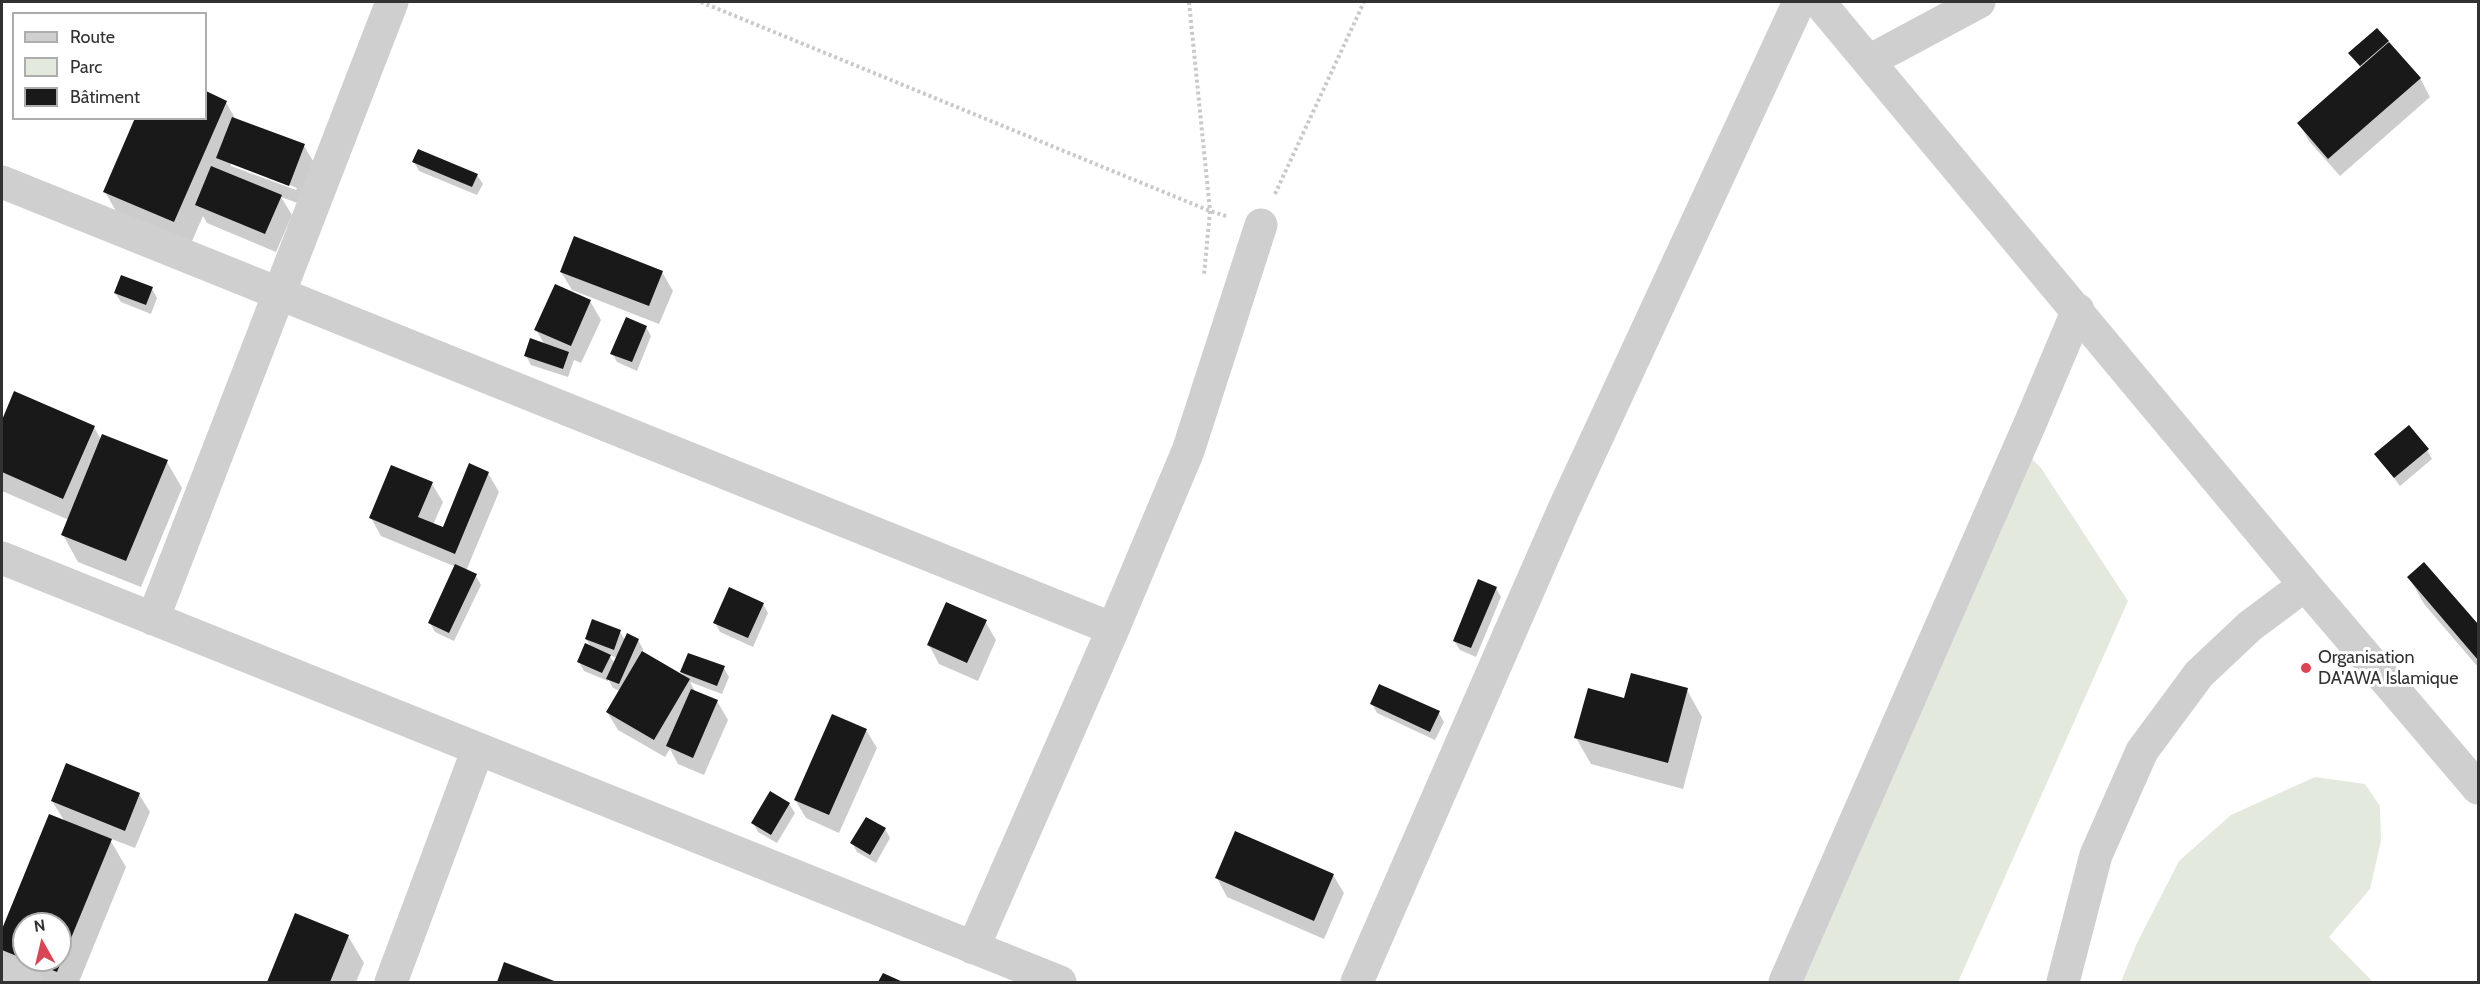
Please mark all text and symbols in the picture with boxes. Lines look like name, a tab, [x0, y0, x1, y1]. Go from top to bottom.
legend	[12, 12, 207, 120]
text: Route	[70, 26, 115, 48]
text: Parc	[70, 56, 102, 78]
text: Bâtiment	[70, 86, 140, 108]
place label: Organisation DA'AWA Islamique	[2318, 647, 2458, 690]
marker: Organisation DA'AWA Islamique	[2299, 661, 2313, 675]
north arrow	[12, 912, 72, 972]
text: N	[33, 915, 47, 936]

